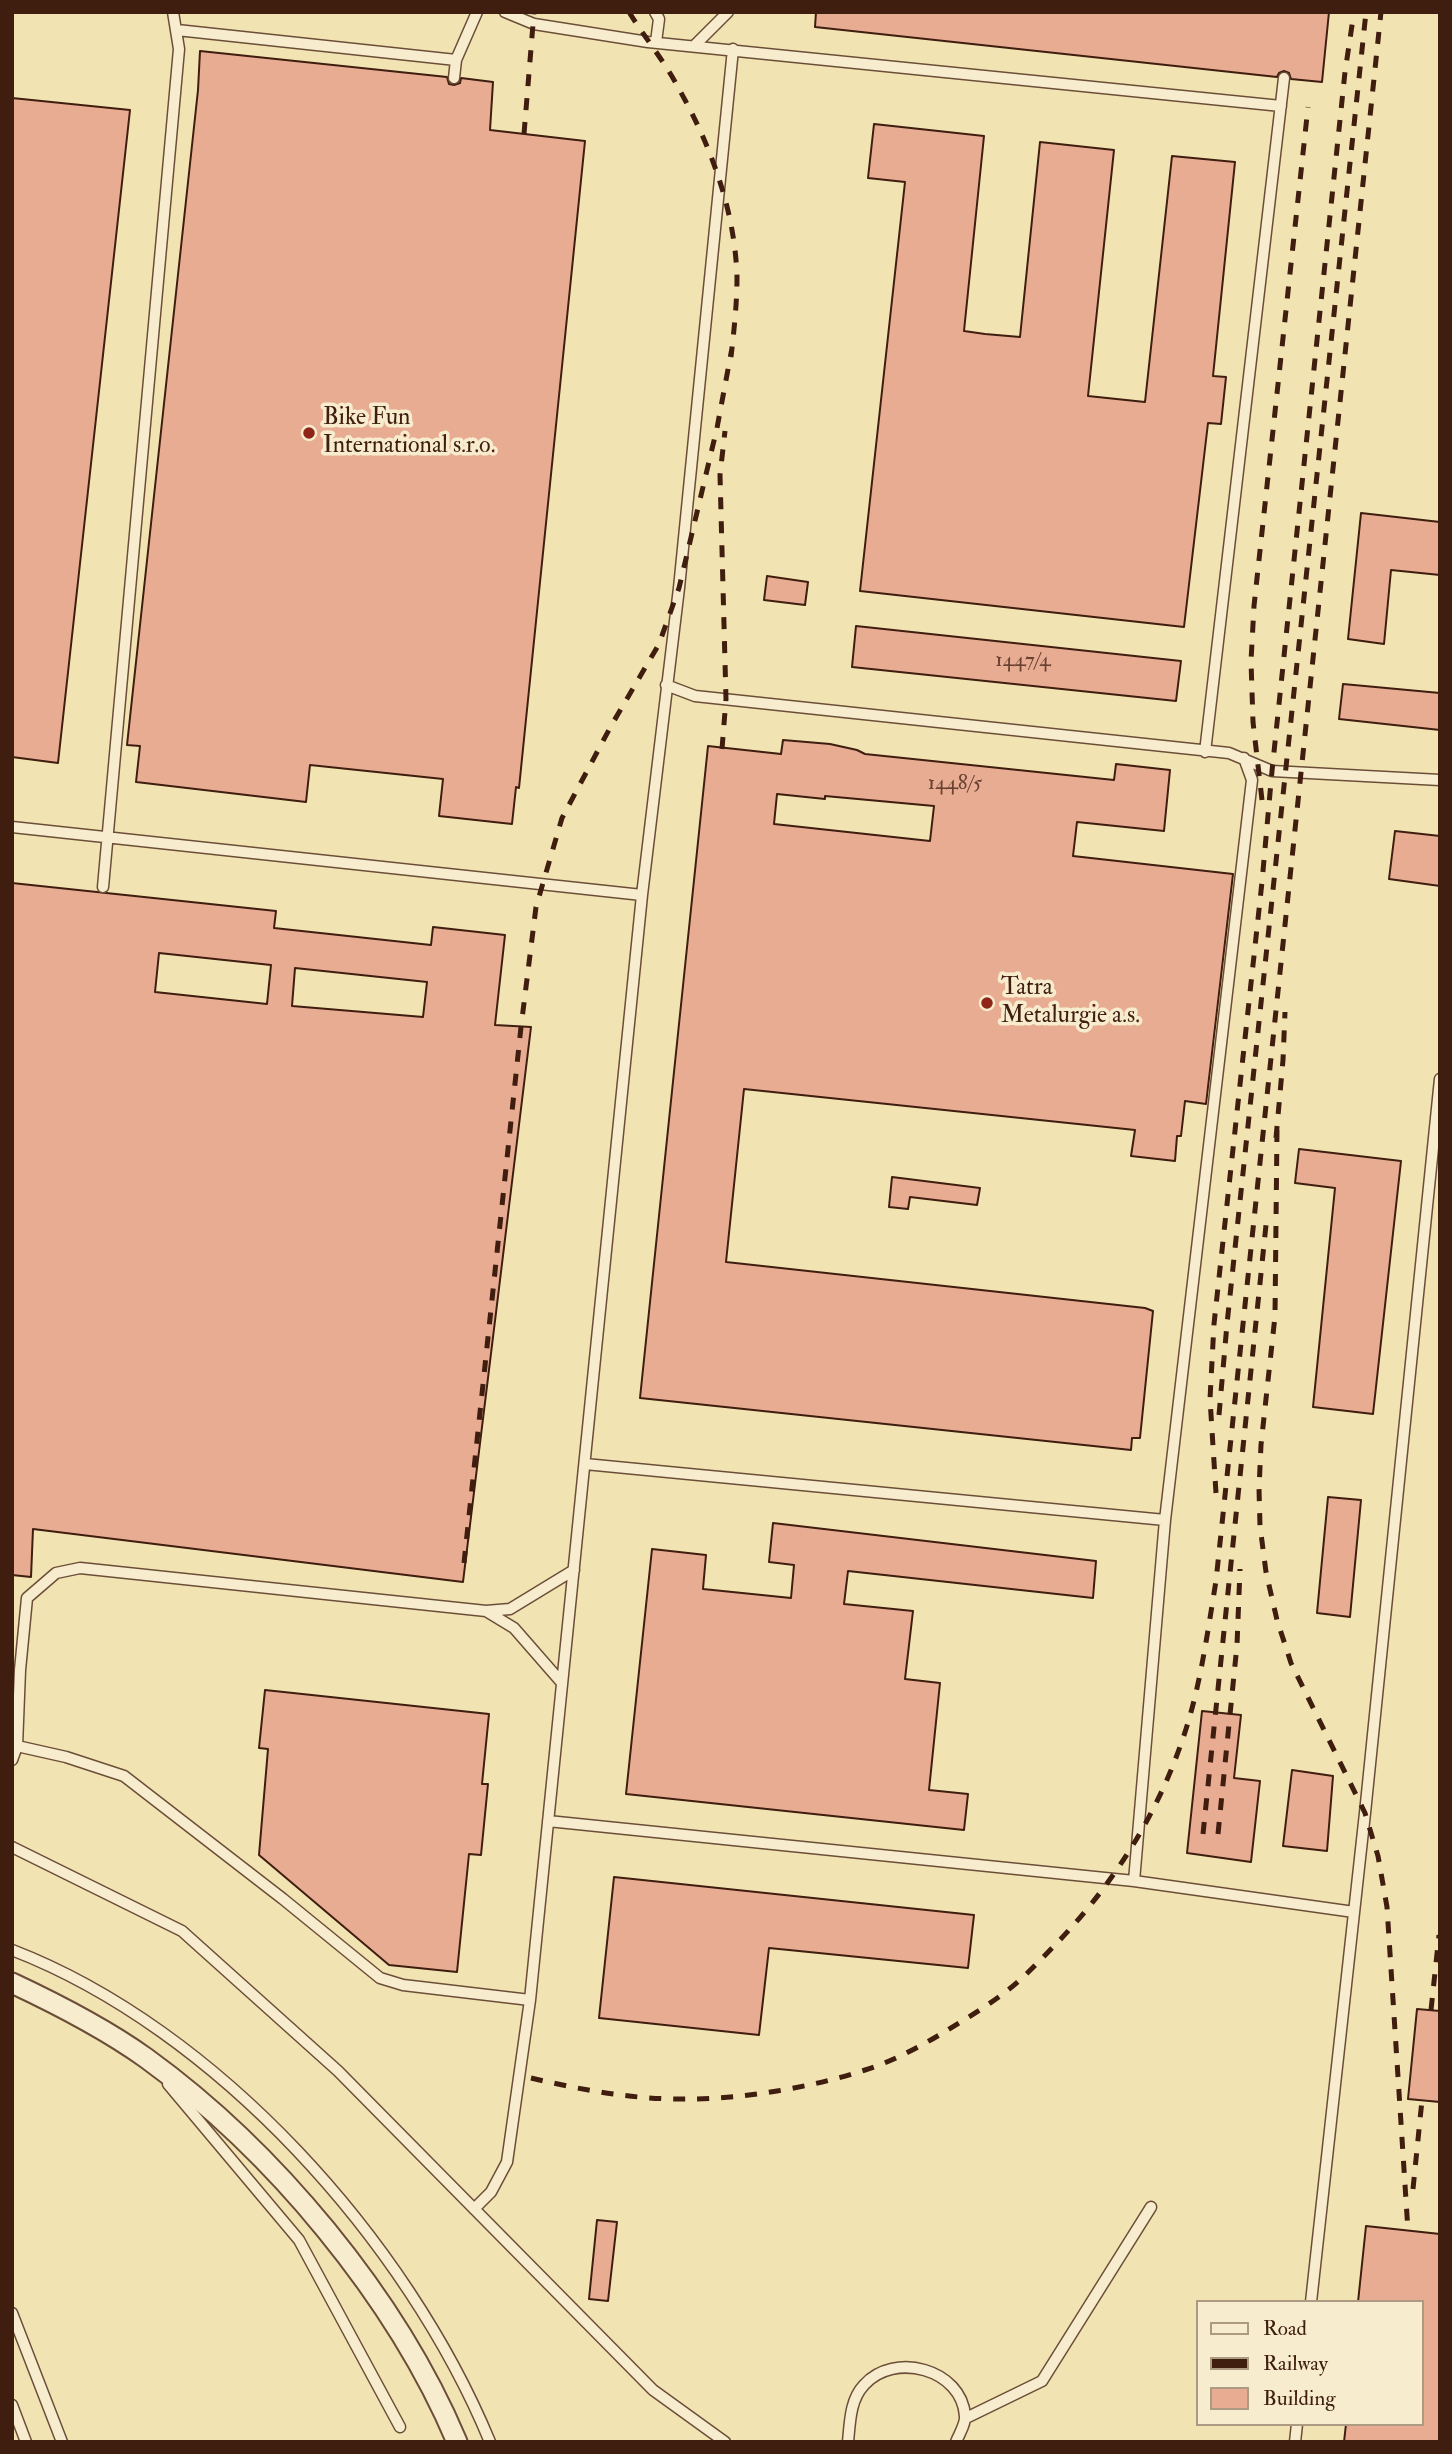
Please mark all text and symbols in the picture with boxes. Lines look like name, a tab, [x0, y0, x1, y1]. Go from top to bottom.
place label: Bike Fun International s.r.o.	[323, 405, 495, 461]
marker: Bike Fun International s.r.o.	[301, 425, 317, 441]
house number: 1447/4	[995, 648, 1051, 674]
house number: 1448/5	[928, 771, 982, 797]
place label: Tatra Metalurgie a.s.	[1001, 975, 1140, 1031]
marker: Tatra Metalurgie a.s.	[979, 995, 995, 1011]
legend	[1196, 2300, 1424, 2426]
text: Road	[1263, 2315, 1307, 2342]
text: Railway	[1263, 2350, 1328, 2377]
text: Building	[1263, 2385, 1336, 2412]

